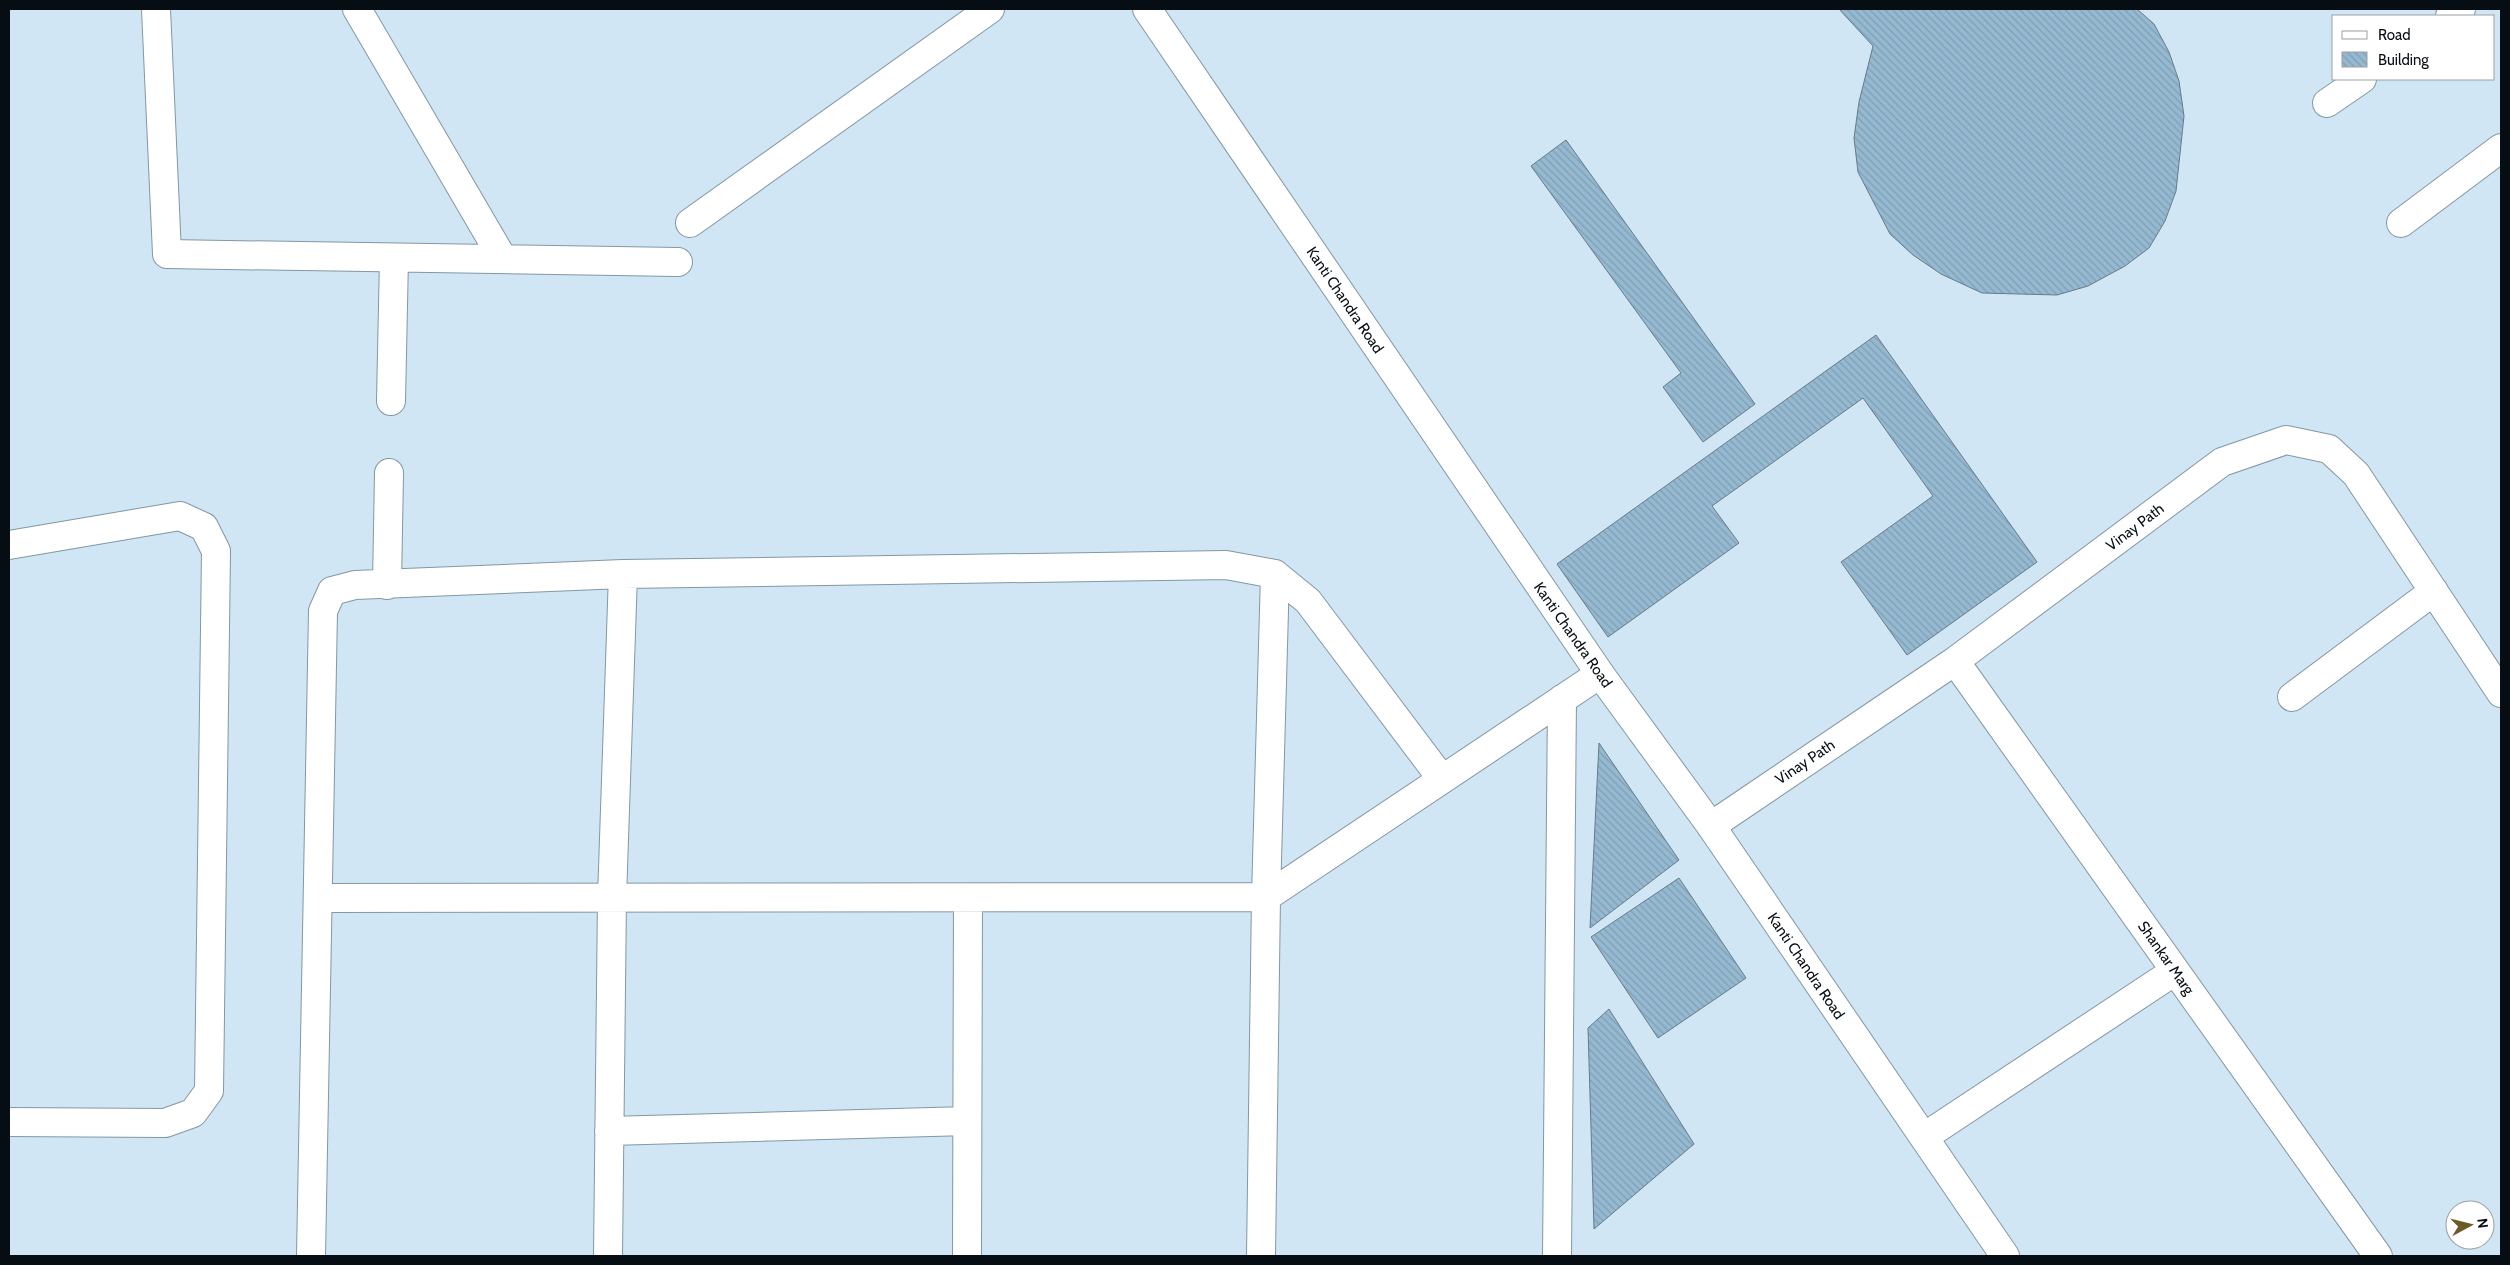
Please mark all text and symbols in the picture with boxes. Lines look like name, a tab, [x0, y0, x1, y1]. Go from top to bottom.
legend	[2332, 15, 2495, 80]
text: Road	[2378, 26, 2411, 44]
text: Building	[2378, 51, 2429, 69]
street label: Kanti Chandra Road	[1303, 243, 1387, 357]
street label: Vinay Path	[2102, 499, 2168, 555]
street label: Kanti Chandra Road	[1530, 579, 1616, 691]
street label: Vinay Path	[1772, 736, 1838, 788]
street label: Kanti Chandra Road	[1764, 909, 1848, 1023]
street label: Shankar Marg	[2134, 918, 2198, 999]
north arrow	[2445, 1200, 2495, 1250]
text: N	[2473, 1217, 2492, 1229]

